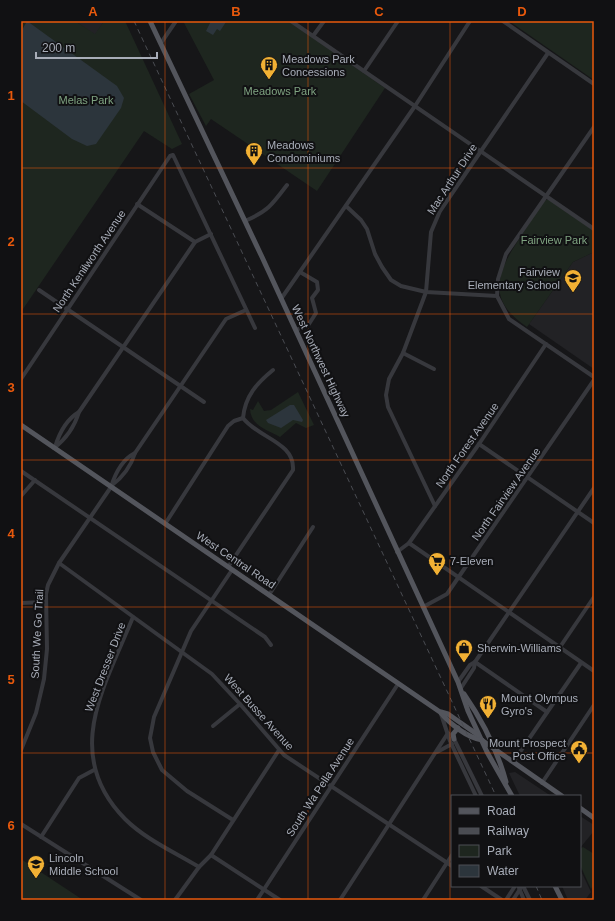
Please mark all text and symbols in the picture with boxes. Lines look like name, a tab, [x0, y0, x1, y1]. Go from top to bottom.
text: A	[88, 4, 98, 19]
text: B	[231, 4, 241, 19]
text: C	[374, 4, 384, 19]
text: D	[517, 4, 527, 19]
scale bar	[36, 34, 157, 60]
text: 200 m	[42, 41, 75, 55]
place label: Meadows Park Concessions	[282, 53, 355, 78]
building icon: Meadows Park Concessions	[259, 55, 279, 80]
park label: Meadows Park	[244, 85, 317, 97]
text: 1	[7, 88, 15, 103]
park label: Melas Park	[58, 94, 114, 106]
place label: Meadows Condominiums	[267, 139, 341, 164]
building icon: Meadows Condominiums	[244, 141, 264, 166]
street label: Mac Arthur Drive	[425, 141, 479, 217]
street label: North Kenilworth Avenue	[50, 208, 128, 314]
text: 2	[7, 234, 15, 249]
park label: Fairview Park	[521, 234, 588, 246]
place label: Fairview Elementary School	[468, 266, 560, 291]
school or university icon: Fairview Elementary School	[563, 268, 583, 293]
street label: West Northwest Highway	[290, 303, 353, 420]
text: 3	[7, 380, 15, 395]
street label: North Forest Avenue	[433, 400, 501, 490]
street label: North Fairview Avenue	[469, 445, 543, 543]
text: 4	[7, 526, 15, 541]
street label: West Central Road	[194, 529, 278, 591]
supermarket icon: 7-Eleven	[427, 551, 447, 576]
place label: 7-Eleven	[450, 555, 493, 567]
street label: South We Go Trail	[29, 589, 45, 679]
street label: West Dresser Drive	[82, 620, 128, 714]
shop icon: Sherwin-Williams	[454, 638, 474, 663]
place label: Sherwin-Williams	[477, 642, 562, 654]
text: 5	[7, 672, 15, 687]
street label: West Busse Avenue	[222, 672, 296, 752]
place label: Mount Olympus Gyro's	[501, 692, 579, 717]
restaurant icon: Mount Olympus Gyro's	[478, 694, 498, 719]
street label: South Wa Pella Avenue	[284, 736, 356, 838]
place label: Mount Prospect Post Office	[489, 737, 566, 762]
public building icon: Mount Prospect Post Office	[569, 739, 589, 764]
legend	[451, 795, 581, 887]
text: Road	[487, 804, 516, 818]
text: 6	[7, 818, 15, 833]
text: Railway	[487, 824, 529, 838]
text: Park	[487, 844, 513, 858]
place label: Lincoln Middle School	[49, 852, 118, 877]
school or university icon: Lincoln Middle School	[26, 854, 46, 879]
text: Water	[487, 864, 519, 878]

